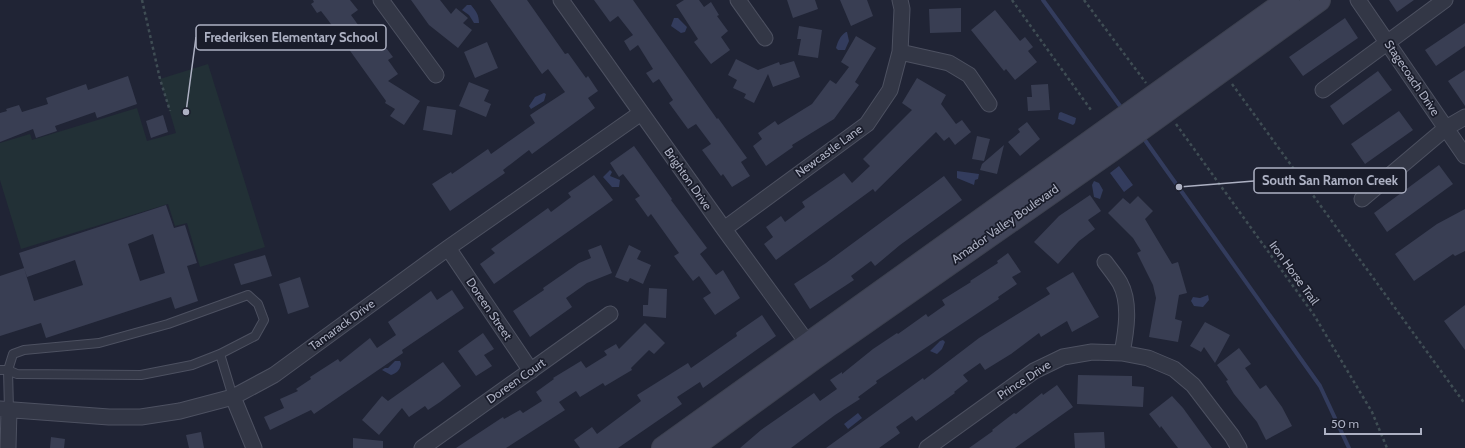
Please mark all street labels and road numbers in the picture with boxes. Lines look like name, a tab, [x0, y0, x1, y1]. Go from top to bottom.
street label: Stagecoach Drive	[1382, 37, 1443, 118]
street label: Newcastle Lane	[792, 121, 865, 180]
street label: Brighton Drive	[661, 145, 715, 213]
street label: Amador Valley Boulevard	[948, 181, 1061, 266]
street label: Iron Horse Trail	[1266, 238, 1323, 308]
street label: Doreen Street	[463, 275, 516, 343]
street label: Tamarack Drive	[306, 296, 378, 353]
street label: Doreen Court	[483, 355, 548, 406]
street label: Prince Drive	[994, 357, 1053, 402]

